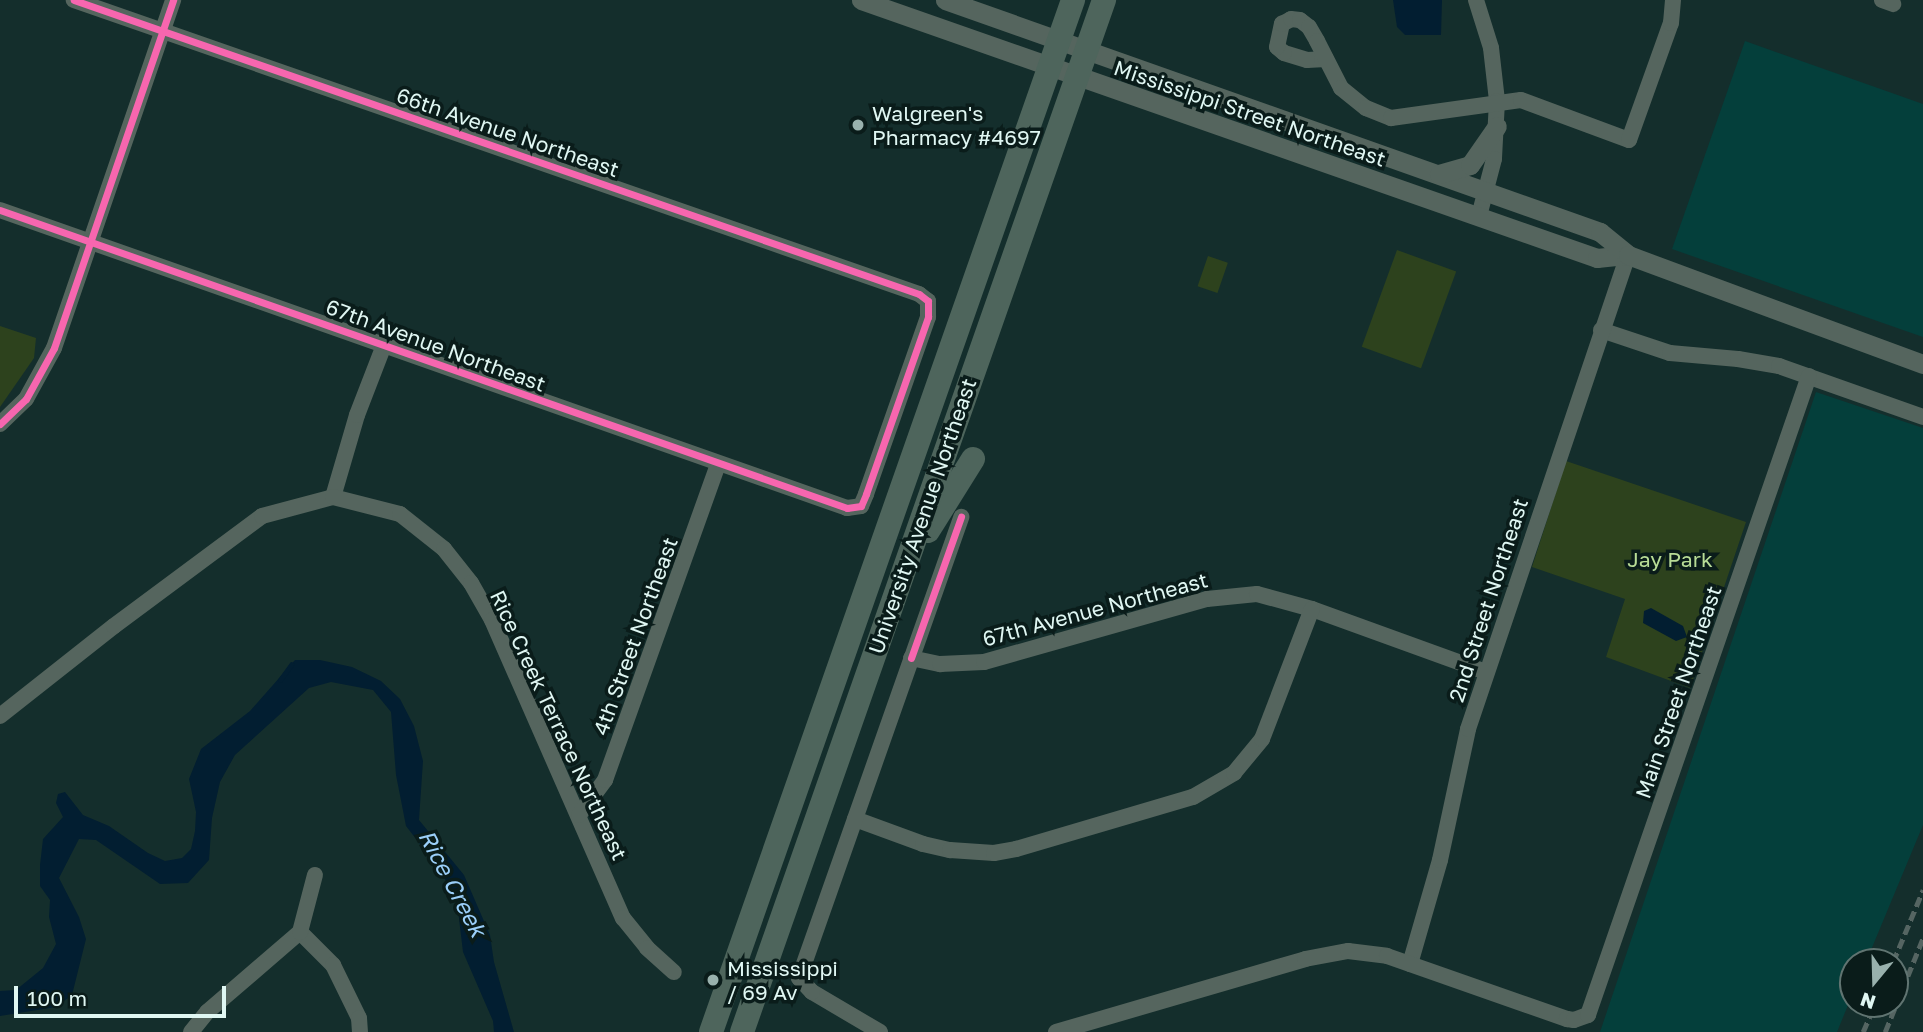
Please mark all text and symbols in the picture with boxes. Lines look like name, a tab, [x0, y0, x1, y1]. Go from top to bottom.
street label: Mississippi Street Northeast	[1111, 55, 1389, 171]
street label: 66th Avenue Northeast	[394, 82, 622, 182]
place label: Walgreen's Pharmacy #4697	[872, 100, 1041, 150]
marker: Walgreen's Pharmacy #4697	[850, 117, 866, 133]
street label: 67th Avenue Northeast	[323, 294, 549, 396]
street label: University Avenue Northeast	[863, 375, 981, 657]
street label: 2nd Street Northeast	[1443, 495, 1533, 705]
street label: 4th Street Northeast	[587, 534, 683, 738]
park label: Jay Park	[1627, 546, 1713, 572]
street label: 67th Avenue Northeast	[980, 567, 1210, 651]
street label: Main Street Northeast	[1630, 582, 1726, 802]
street label: Rice Creek Terrace Northeast	[485, 586, 633, 864]
water label: Rice Creek	[413, 825, 493, 941]
north arrow	[1839, 948, 1909, 1018]
place label: Mississippi / 69 Av	[727, 955, 838, 1005]
scale bar	[18, 972, 229, 1016]
marker: Mississippi / 69 Av	[705, 972, 721, 988]
text: 100 m	[27, 985, 87, 1011]
text: N	[1857, 988, 1878, 1015]

